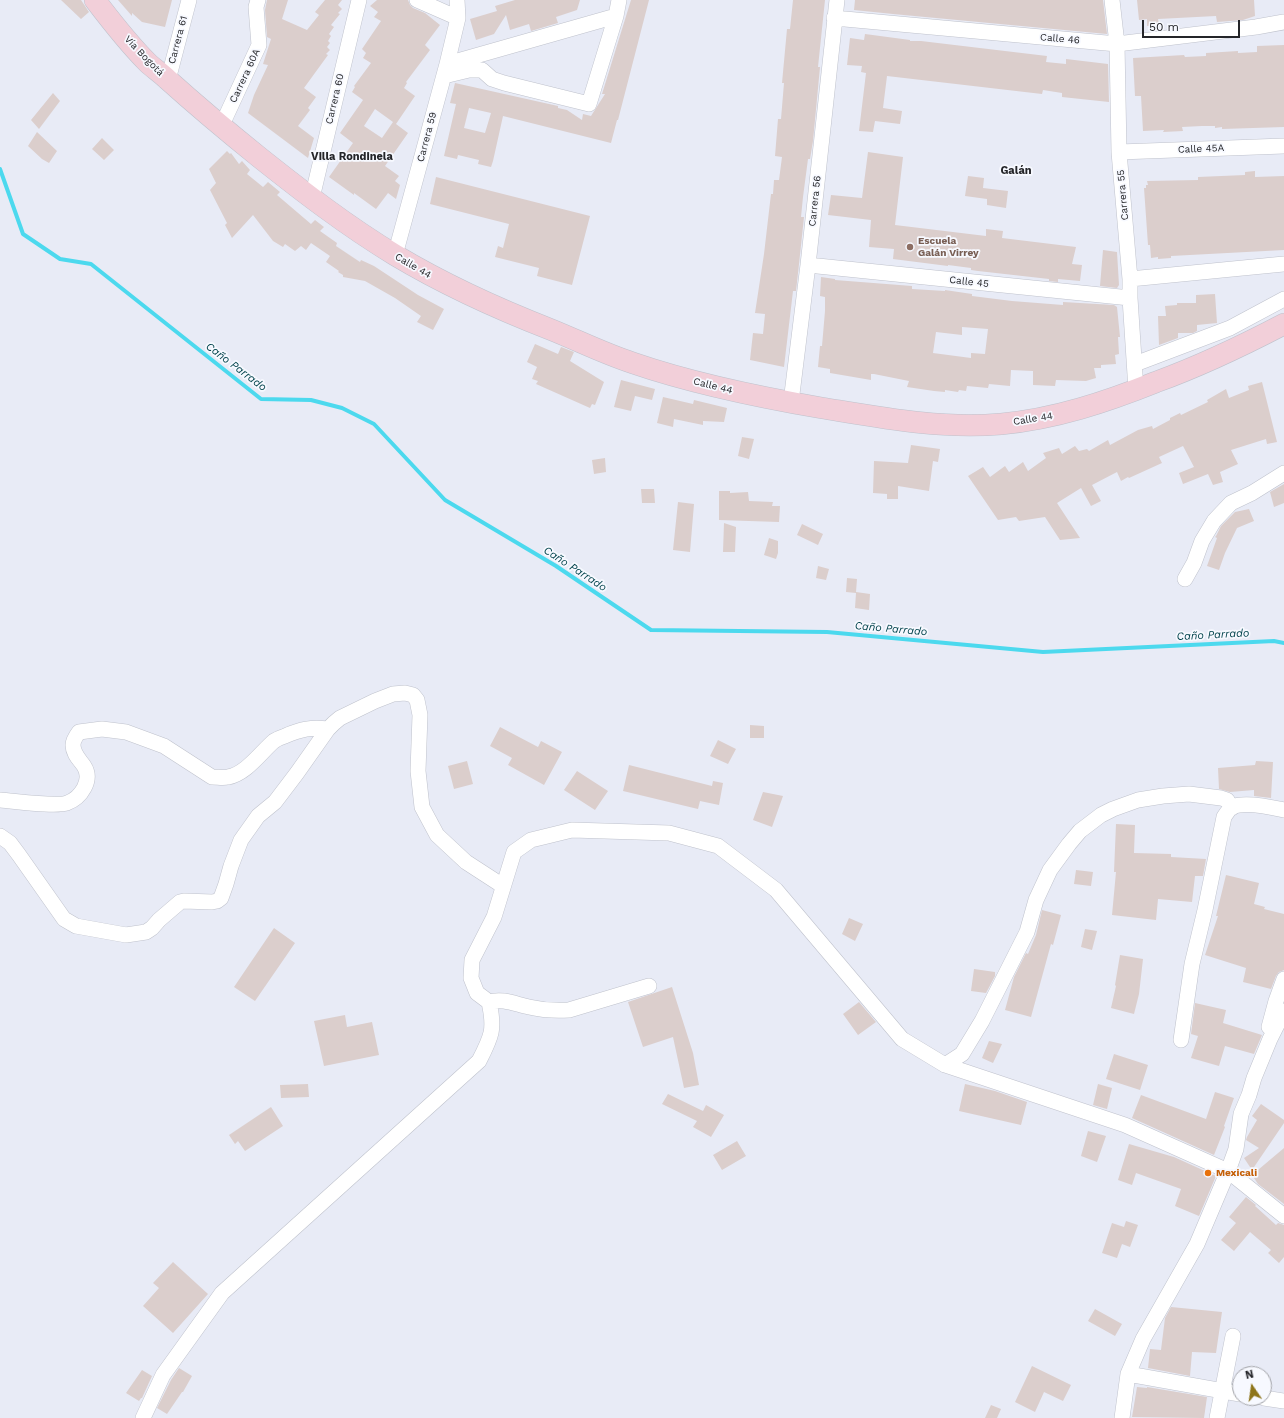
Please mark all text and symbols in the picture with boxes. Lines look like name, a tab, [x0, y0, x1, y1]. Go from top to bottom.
scale bar	[1144, 12, 1242, 38]
street label: Carrera 61	[166, 15, 190, 65]
text: 50 m	[1149, 20, 1179, 34]
street label: Calle 46	[1040, 31, 1080, 47]
street label: Vía Bogotá	[122, 33, 166, 79]
street label: Carrera 60A	[227, 47, 263, 105]
street label: Carrera 60	[323, 73, 347, 125]
street label: Carrera 59	[415, 111, 439, 163]
street label: Calle 45A	[1178, 142, 1224, 156]
district label: Villa Rondinela	[311, 150, 393, 164]
district label: Galán	[1000, 164, 1032, 178]
street label: Carrera 55	[1115, 169, 1131, 221]
street label: Carrera 56	[806, 175, 824, 227]
place label: Escuela Galán Virrey	[918, 235, 979, 258]
marker: Escuela Galán Virrey	[905, 242, 915, 252]
street label: Calle 44	[393, 251, 433, 281]
street label: Calle 45	[949, 274, 989, 290]
water label: Caño Parrado	[203, 340, 269, 394]
street label: Calle 44	[692, 375, 734, 397]
street label: Calle 44	[1012, 410, 1054, 428]
water label: Caño Parrado	[541, 544, 609, 594]
water label: Caño Parrado	[854, 619, 928, 639]
water label: Caño Parrado	[1176, 627, 1250, 643]
place label: Mexicali	[1216, 1167, 1257, 1179]
marker: Mexicali	[1203, 1168, 1213, 1178]
north arrow	[1232, 1366, 1272, 1406]
text: N	[1244, 1368, 1255, 1382]

